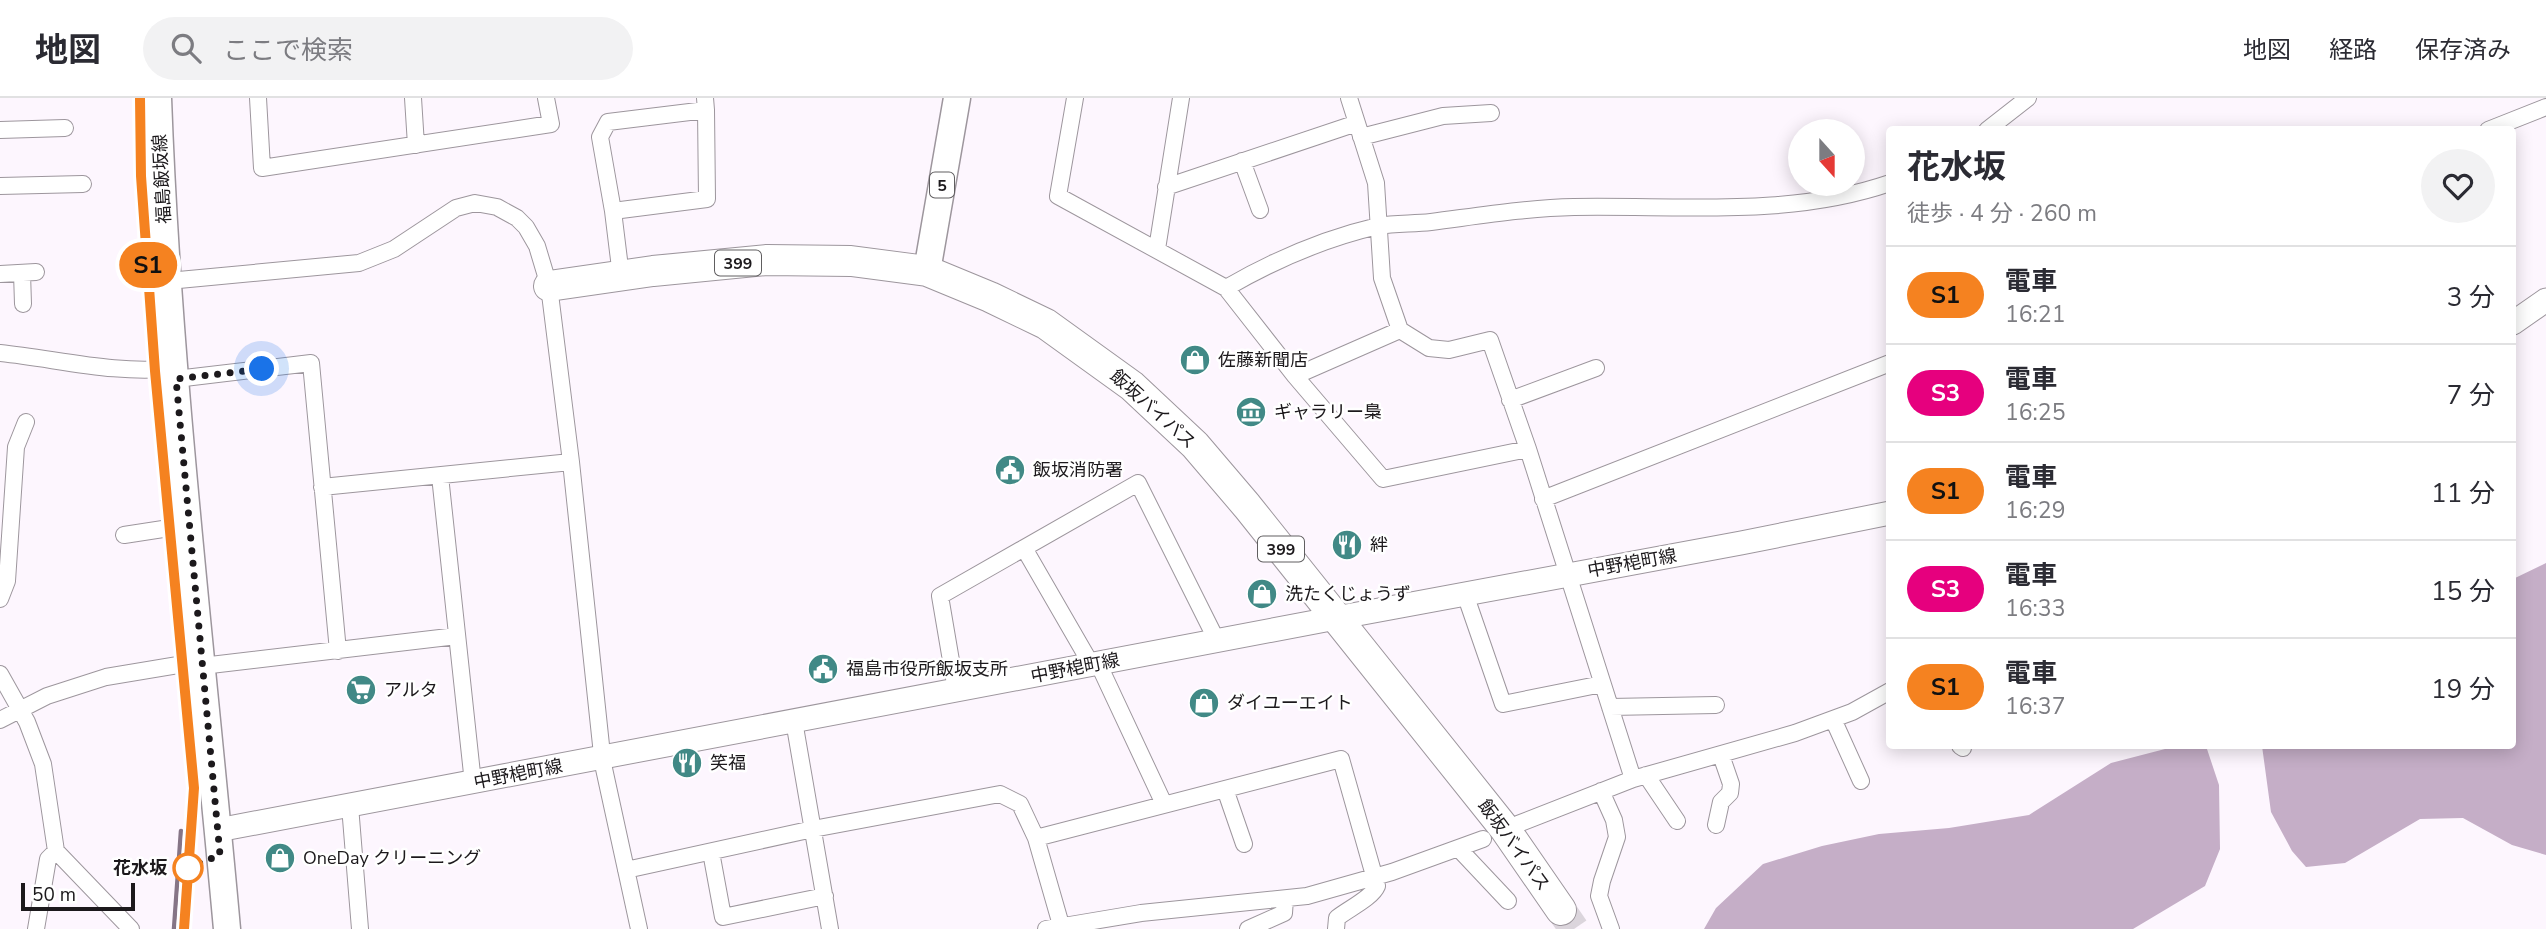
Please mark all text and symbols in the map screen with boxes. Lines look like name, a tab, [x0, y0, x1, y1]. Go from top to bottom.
search box	[143, 17, 633, 80]
text: 地図	[35, 28, 101, 73]
icon: search	[167, 29, 205, 67]
text: ここで検索	[223, 33, 353, 68]
text: 地図	[2243, 34, 2291, 66]
text: 経路	[2329, 34, 2377, 66]
text: 保存済み	[2415, 34, 2511, 66]
north arrow	[1788, 119, 1866, 196]
map controls	[1788, 119, 1865, 196]
street label: 福島飯坂線	[148, 133, 176, 225]
text: 花水坂	[1907, 145, 2006, 190]
button: heart	[2421, 149, 2495, 223]
road number: 5	[930, 172, 954, 198]
text: 徒歩 · 4 分 · 260 m	[1907, 198, 2097, 229]
line badge: S1	[116, 242, 180, 288]
text: S1	[133, 249, 163, 281]
road number: 399	[715, 251, 761, 276]
text: 電車	[2005, 264, 2057, 299]
text: S1	[1931, 279, 1960, 311]
text: 3 分	[2447, 280, 2495, 315]
text: 16:21	[2005, 299, 2065, 330]
shop icon: 佐藤新聞店	[1178, 343, 1212, 377]
place label: 佐藤新聞店	[1218, 348, 1308, 372]
your location	[244, 351, 279, 386]
text: 電車	[2005, 362, 2057, 397]
street label: 飯坂バイパス	[1105, 364, 1201, 454]
text: S3	[1931, 377, 1960, 409]
text: 7 分	[2447, 378, 2495, 413]
museum icon: ギャラリー梟	[1234, 395, 1268, 429]
text: 16:25	[2005, 397, 2065, 428]
place label: ギャラリー梟	[1274, 400, 1382, 424]
public building icon: 飯坂消防署	[993, 453, 1027, 487]
place label: 飯坂消防署	[1033, 458, 1123, 482]
text: 電車	[2005, 460, 2057, 495]
text: S1	[1931, 475, 1960, 507]
text: 11 分	[2431, 476, 2495, 511]
text: 16:29	[2005, 495, 2065, 526]
restaurant icon: 絆	[1330, 528, 1364, 562]
place label: 絆	[1370, 533, 1388, 557]
road number: 399	[1258, 536, 1304, 562]
street label: 中野梍町線	[1586, 543, 1678, 583]
text: 電車	[2005, 558, 2057, 593]
text: S3	[1931, 573, 1960, 605]
text: 15 分	[2431, 574, 2495, 609]
shop icon: 洗たくじょうず	[1245, 577, 1279, 611]
place label: 洗たくじょうず	[1285, 582, 1411, 606]
text: 16:33	[2005, 593, 2065, 624]
street label: 中野梍町線	[1029, 648, 1121, 688]
public building icon: 福島市役所飯坂支所	[806, 652, 840, 686]
text: 電車	[2005, 656, 2057, 691]
place label: 福島市役所飯坂支所	[846, 657, 1008, 681]
text: S1	[1931, 671, 1960, 703]
text: 19 分	[2431, 672, 2495, 707]
supermarket icon: アルタ	[344, 673, 378, 707]
place label: アルタ	[384, 678, 438, 702]
shop icon: ダイユーエイト	[1187, 686, 1221, 720]
place label: ダイユーエイト	[1227, 691, 1353, 715]
text: 16:37	[2005, 691, 2065, 722]
restaurant icon: 笑福	[670, 746, 704, 780]
place label: 笑福	[710, 751, 746, 775]
street label: 中野梍町線	[472, 754, 564, 794]
street label: 飯坂バイパス	[1473, 794, 1555, 896]
shop icon: OneDay クリーニング	[263, 841, 297, 875]
place label: OneDay クリーニング	[303, 846, 481, 870]
marker: 花水坂	[173, 853, 203, 883]
place label: 花水坂	[113, 856, 168, 880]
scale bar	[21, 880, 135, 912]
text: 50 m	[32, 882, 76, 908]

